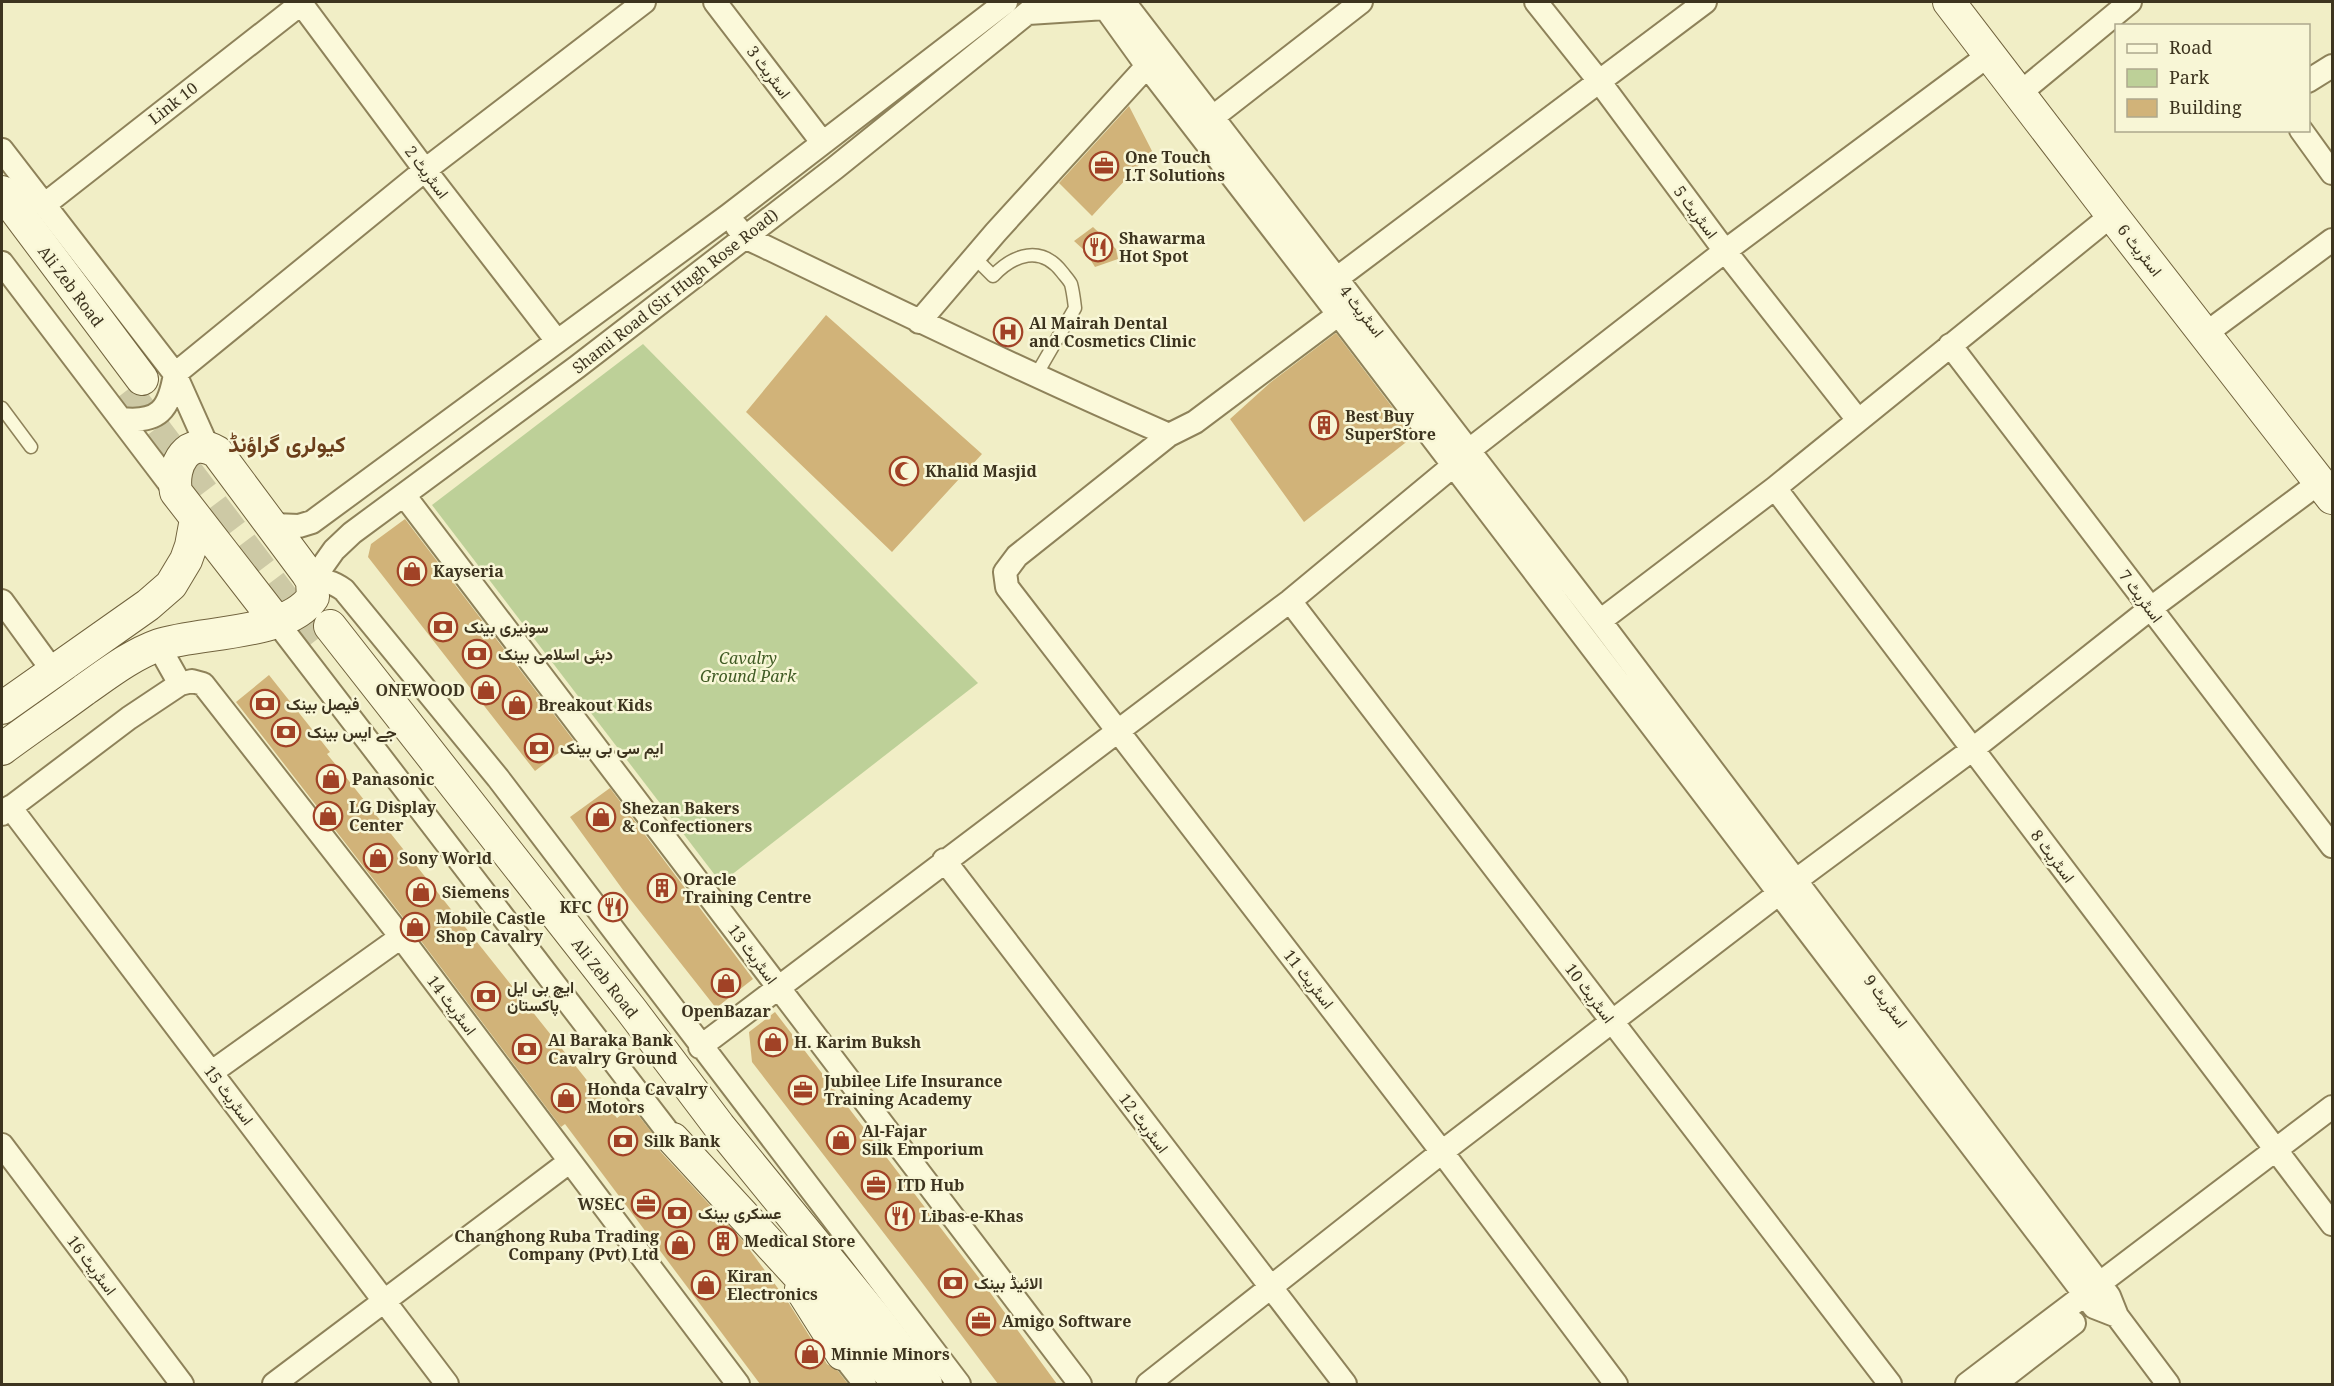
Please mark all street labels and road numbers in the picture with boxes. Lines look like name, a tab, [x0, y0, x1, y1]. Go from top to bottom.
street label: اسٹریٹ 3	[742, 41, 796, 103]
street label: Link 10	[144, 77, 202, 129]
street label: اسٹریٹ 2	[400, 141, 454, 203]
street label: اسٹریٹ 5	[1669, 181, 1723, 243]
street label: Shami Road (Sir Hugh Rose Road)	[568, 204, 782, 378]
street label: اسٹریٹ 6	[2113, 219, 2167, 281]
street label: Ali Zeb Road	[33, 241, 109, 331]
street label: اسٹریٹ 4	[1335, 280, 1389, 342]
street label: اسٹریٹ 7	[2114, 565, 2168, 627]
street label: اسٹریٹ 8	[2026, 825, 2080, 887]
street label: اسٹریٹ 13	[723, 920, 783, 988]
street label: Ali Zeb Road	[567, 933, 643, 1023]
street label: اسٹریٹ 11	[1279, 945, 1339, 1013]
street label: اسٹریٹ 10	[1560, 959, 1620, 1027]
street label: اسٹریٹ 9	[1859, 970, 1913, 1032]
street label: اسٹریٹ 14	[422, 971, 482, 1039]
street label: اسٹریٹ 15	[199, 1061, 259, 1129]
street label: اسٹریٹ 12	[1114, 1089, 1174, 1157]
street label: اسٹریٹ 16	[62, 1231, 122, 1299]

